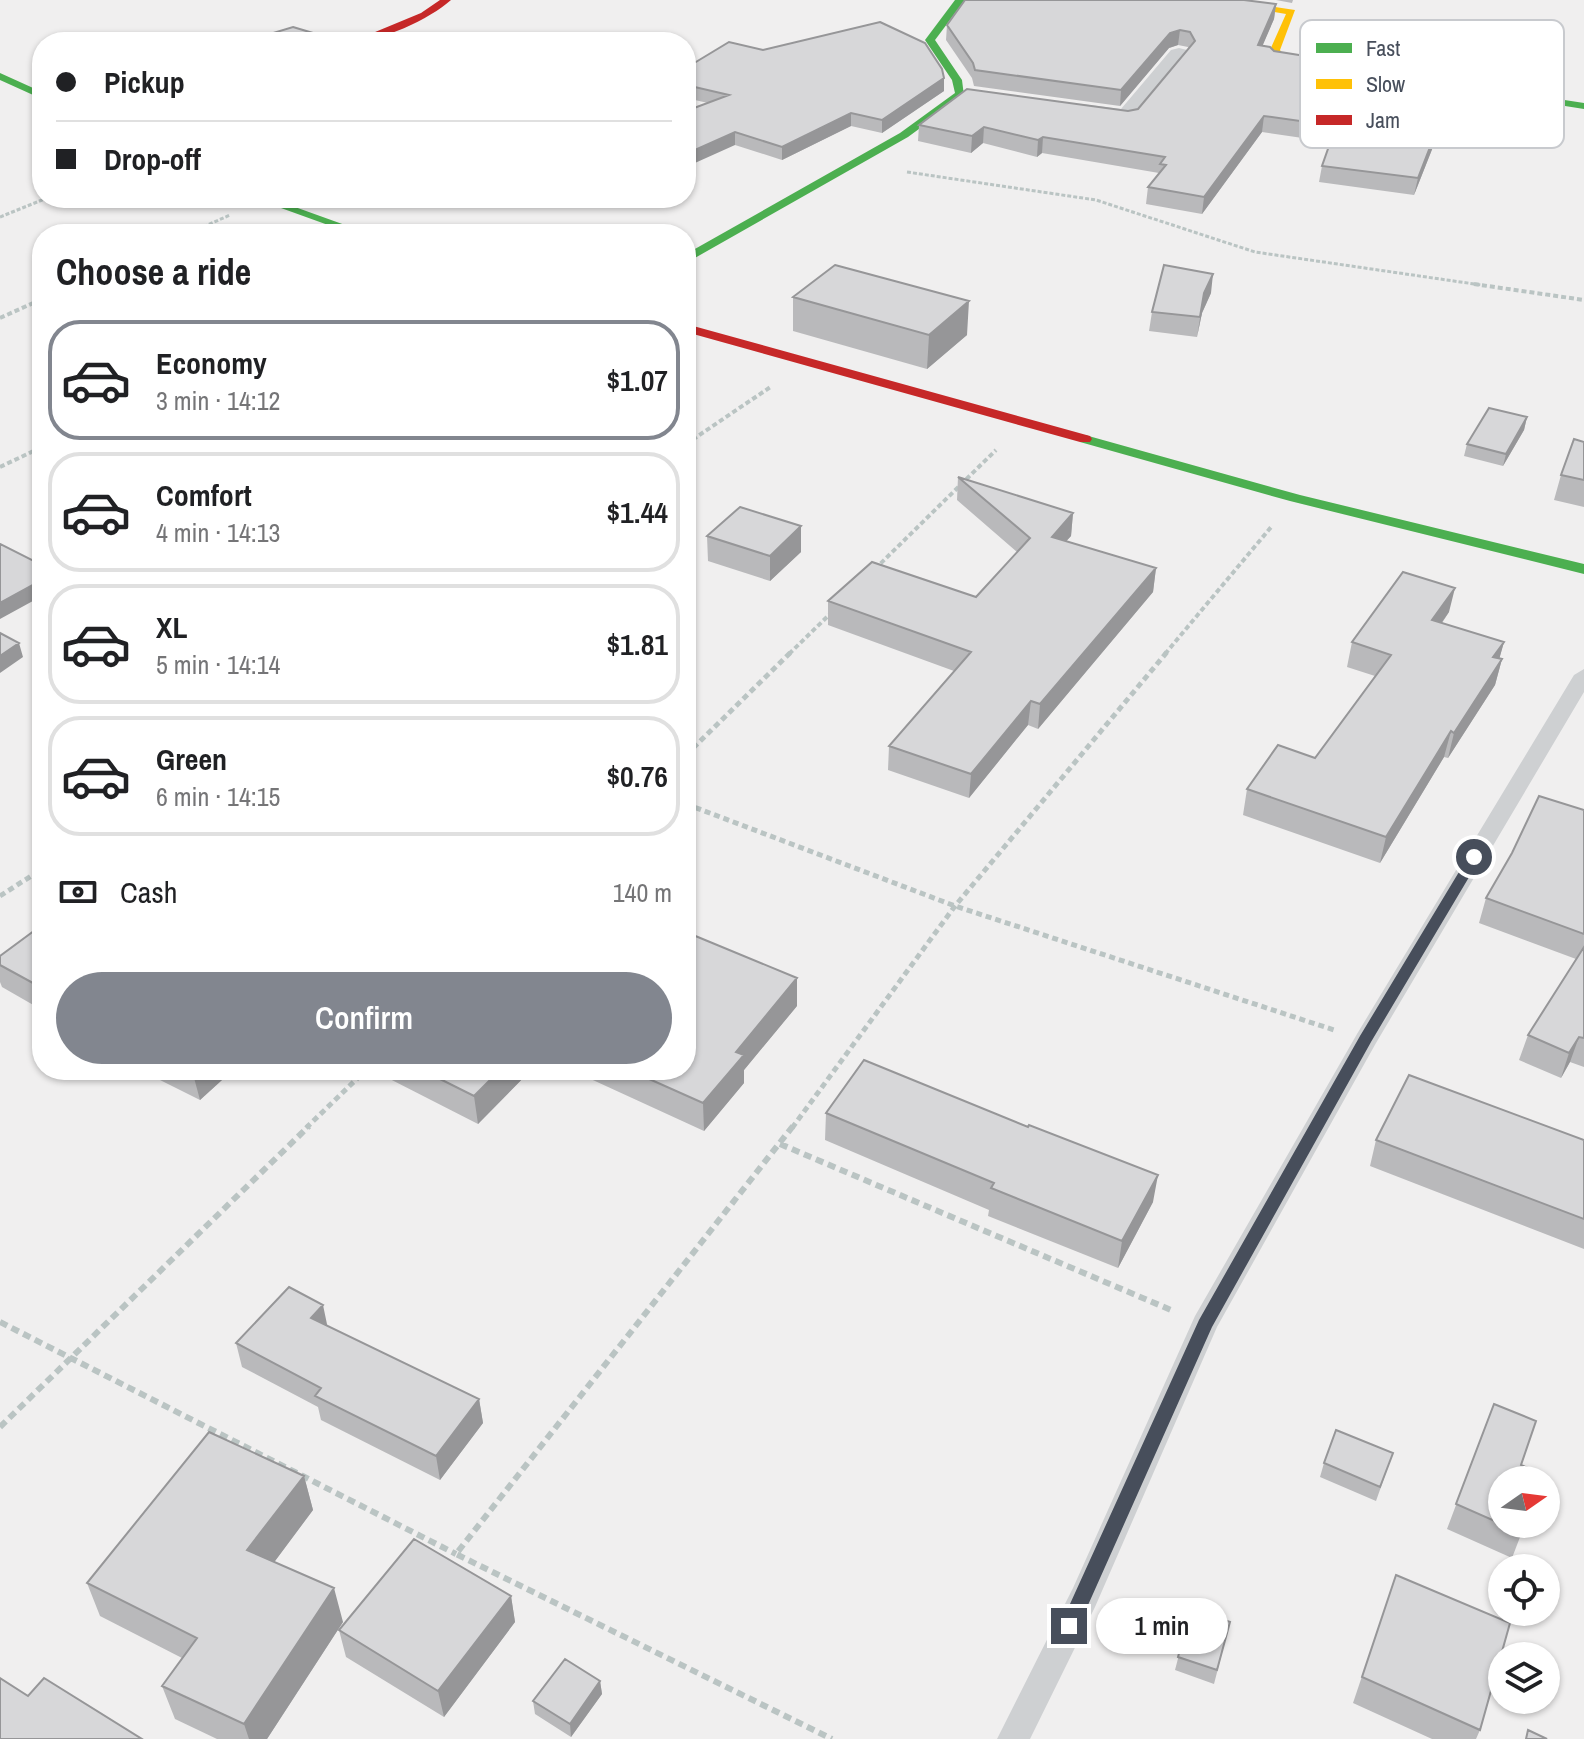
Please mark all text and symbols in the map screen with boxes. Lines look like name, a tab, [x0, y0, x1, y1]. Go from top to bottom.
legend	[1300, 20, 1564, 148]
text: Fast	[1366, 33, 1400, 63]
text: Pickup	[104, 62, 185, 102]
text: Slow	[1366, 69, 1405, 99]
text: Jam	[1366, 105, 1400, 135]
text: Drop-off	[104, 139, 201, 179]
text: Choose a ride	[56, 248, 251, 296]
text: Economy	[156, 343, 267, 383]
icon: car	[60, 344, 132, 416]
text: $1.07	[606, 360, 668, 400]
text: 3 min · 14:12	[156, 383, 280, 418]
text: Comfort	[156, 475, 252, 515]
icon: car	[60, 476, 132, 548]
text: $1.44	[606, 492, 668, 532]
text: 4 min · 14:13	[156, 515, 280, 550]
text: XL	[156, 607, 187, 647]
icon: car	[60, 608, 132, 680]
text: $1.81	[606, 624, 668, 664]
text: 5 min · 14:14	[156, 647, 280, 682]
text: Green	[156, 739, 227, 779]
icon: car	[60, 740, 132, 812]
text: $0.76	[606, 756, 668, 796]
text: 6 min · 14:15	[156, 779, 280, 814]
route start	[1456, 839, 1492, 875]
icon: cash	[56, 870, 100, 914]
text: Cash	[120, 872, 177, 912]
text: 140 m	[613, 875, 672, 910]
button: Confirm	[56, 972, 672, 1064]
north arrow	[1488, 1466, 1560, 1538]
map controls	[1488, 1466, 1560, 1714]
button: locate	[1488, 1554, 1560, 1626]
callout: 1 min	[1097, 1598, 1229, 1654]
route end	[1051, 1608, 1087, 1644]
text: 1 min	[1135, 1608, 1189, 1643]
button: layers	[1488, 1642, 1560, 1714]

